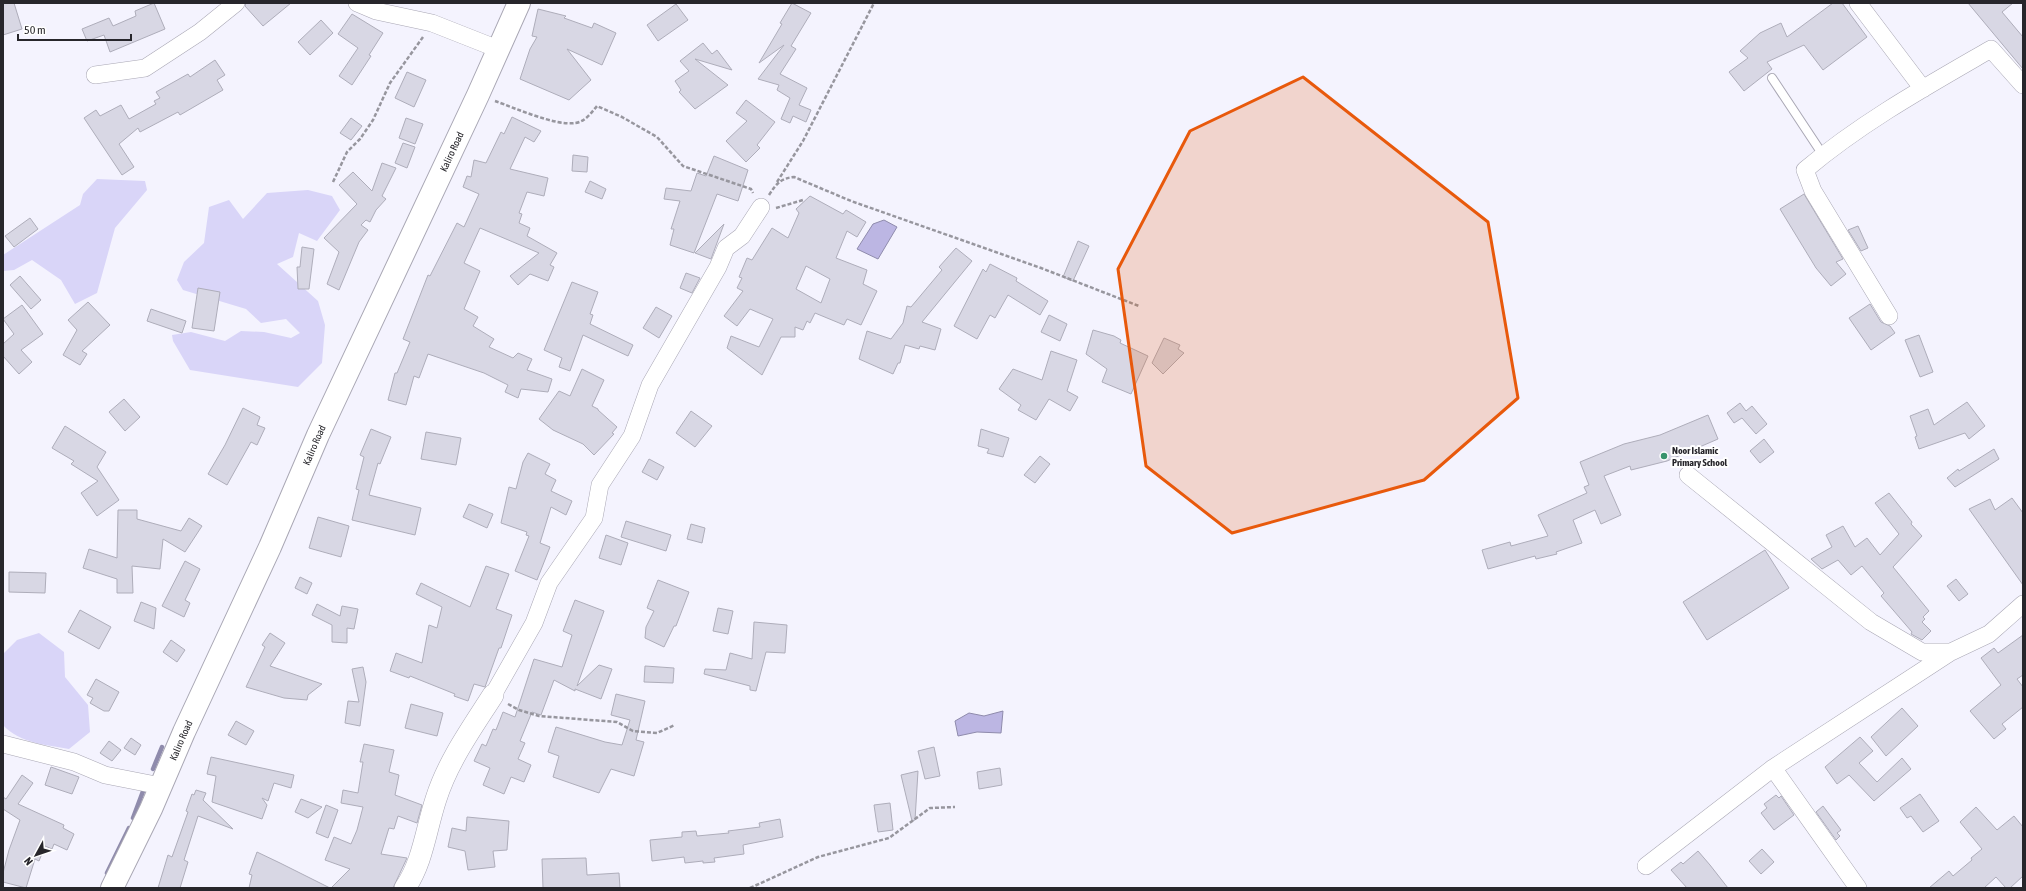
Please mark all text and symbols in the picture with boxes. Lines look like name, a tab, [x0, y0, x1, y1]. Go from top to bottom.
scale bar	[18, 16, 131, 42]
text: 50 m	[24, 23, 46, 37]
street label: Kaliro Road	[438, 130, 466, 173]
street label: Kaliro Road	[301, 423, 328, 467]
place label: Noor Islamic Primary School	[1672, 445, 1728, 468]
marker: Noor Islamic Primary School	[1659, 451, 1669, 461]
street label: Kaliro Road	[168, 718, 195, 762]
north arrow	[16, 835, 56, 875]
text: N	[22, 855, 35, 868]

